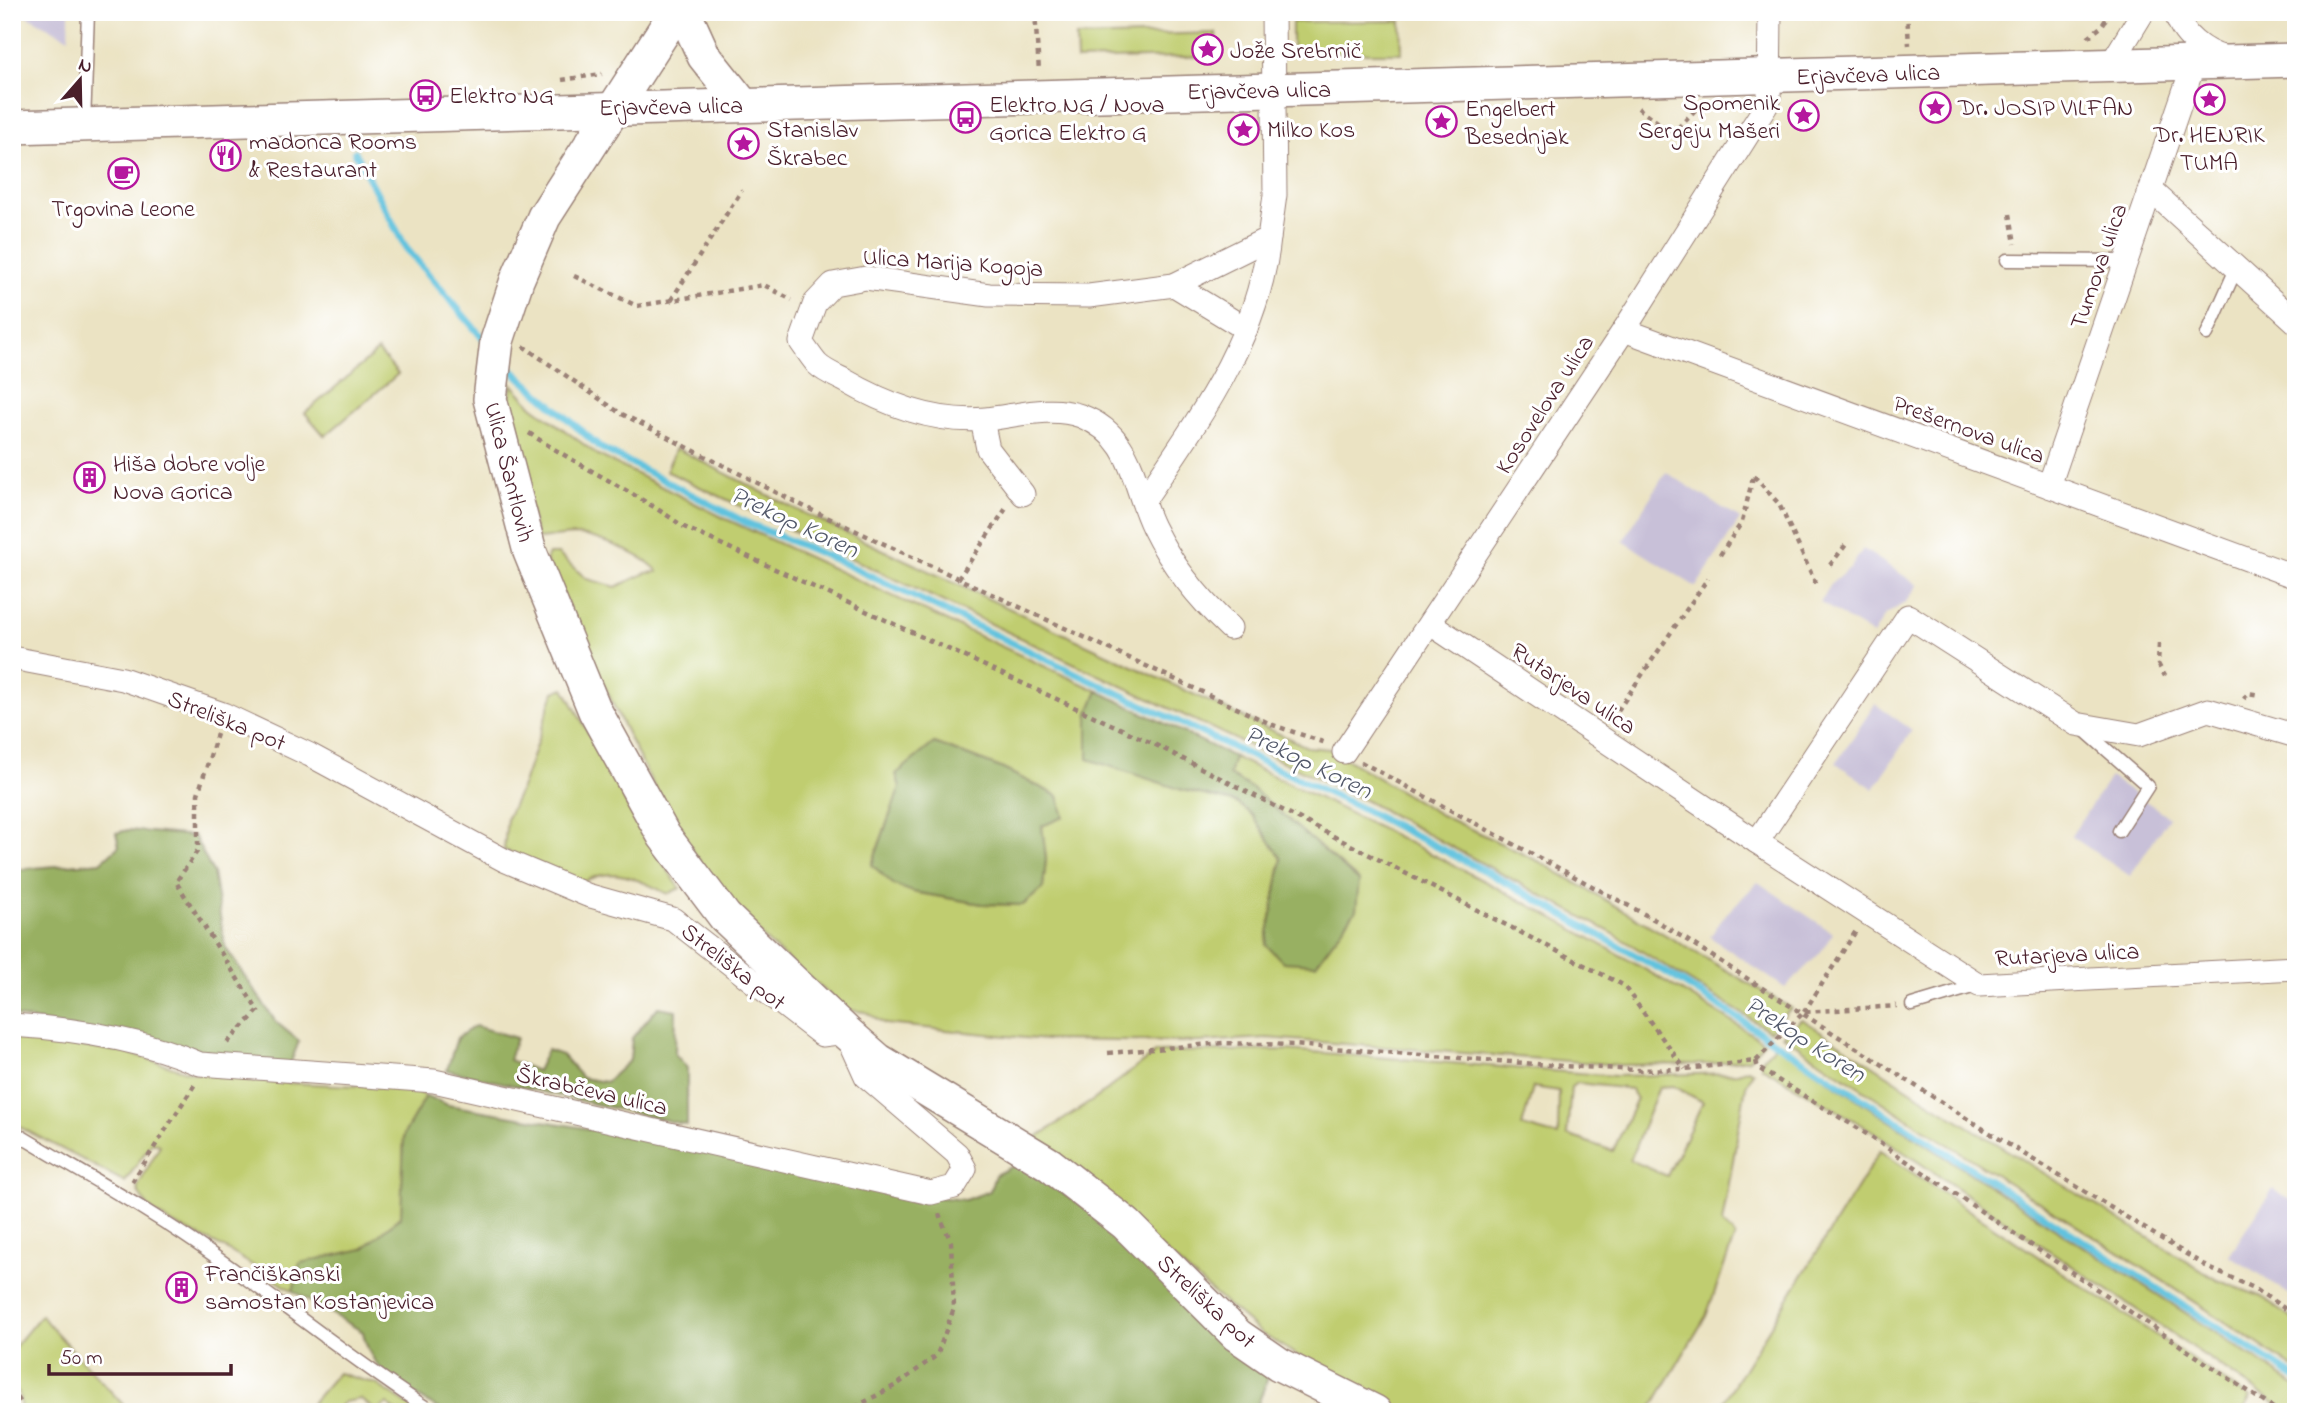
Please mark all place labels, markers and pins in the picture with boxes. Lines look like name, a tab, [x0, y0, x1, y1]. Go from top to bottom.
place icon: Jože Srebrnič	[1190, 33, 1224, 67]
place label: Jože Srebrnič	[1230, 35, 1362, 70]
bus stop icon: Elektro NG	[409, 78, 443, 112]
place label: Elektro NG	[449, 80, 554, 115]
place icon: Dr. HENRIK TUMA	[2192, 83, 2226, 117]
place label: Spomenik Sergeju Mašeri	[1638, 87, 1780, 150]
place label: Elektro NG / Nova Gorica Elektro G	[989, 89, 1164, 152]
place icon: Dr. JOSIP VILFAN	[1918, 90, 1952, 124]
place label: Dr. JOSIP VILFAN	[1957, 92, 2133, 127]
place label: Engelbert Besednjak	[1464, 93, 1569, 156]
place icon: Spomenik Sergeju Mašeri	[1786, 99, 1820, 133]
bus stop icon: Elektro NG / Nova Gorica Elektro G	[949, 101, 983, 135]
place icon: Engelbert Besednjak	[1425, 105, 1459, 139]
place icon: Milko Kos	[1227, 112, 1261, 146]
place label: Stanislav Škrabec	[767, 114, 859, 177]
place label: Milko Kos	[1267, 114, 1355, 149]
place label: Dr. HENRIK TUMA	[2152, 119, 2265, 182]
place label: madonca Rooms & Restaurant	[249, 126, 417, 189]
place icon: Stanislav Škrabec	[727, 126, 761, 160]
restaurant icon: madonca Rooms & Restaurant	[209, 138, 243, 172]
cafe icon: Trgovina Leone	[106, 157, 140, 191]
place label: Trgovina Leone	[51, 193, 195, 228]
place label: Hiša dobre volje Nova Gorica	[113, 448, 265, 511]
building icon: Hiša dobre volje Nova Gorica	[73, 460, 107, 494]
place label: Frančiškanski samostan Kostanjevica	[204, 1258, 434, 1321]
building icon: Frančiškanski samostan Kostanjevica	[165, 1270, 199, 1304]

